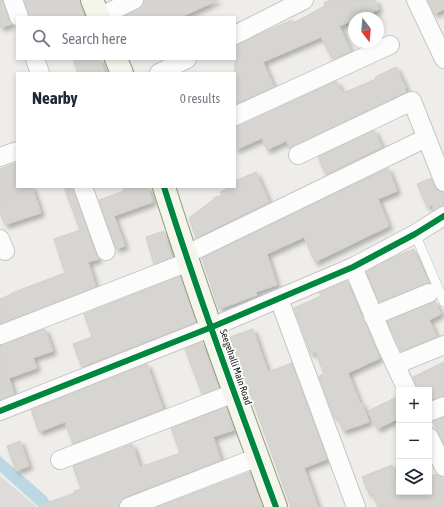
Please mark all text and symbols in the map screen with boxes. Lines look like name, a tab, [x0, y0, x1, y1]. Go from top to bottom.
north arrow	[348, 12, 384, 48]
search box	[16, 16, 236, 60]
icon: search	[30, 27, 52, 49]
text: Search here	[62, 30, 127, 47]
text: Nearby	[32, 88, 78, 108]
text: 0 results	[180, 91, 220, 106]
street label: Seegehalli Main Road	[218, 328, 254, 407]
map controls	[396, 387, 432, 495]
button: +	[396, 387, 432, 423]
button: −	[396, 423, 432, 459]
button: layers	[396, 459, 432, 495]

